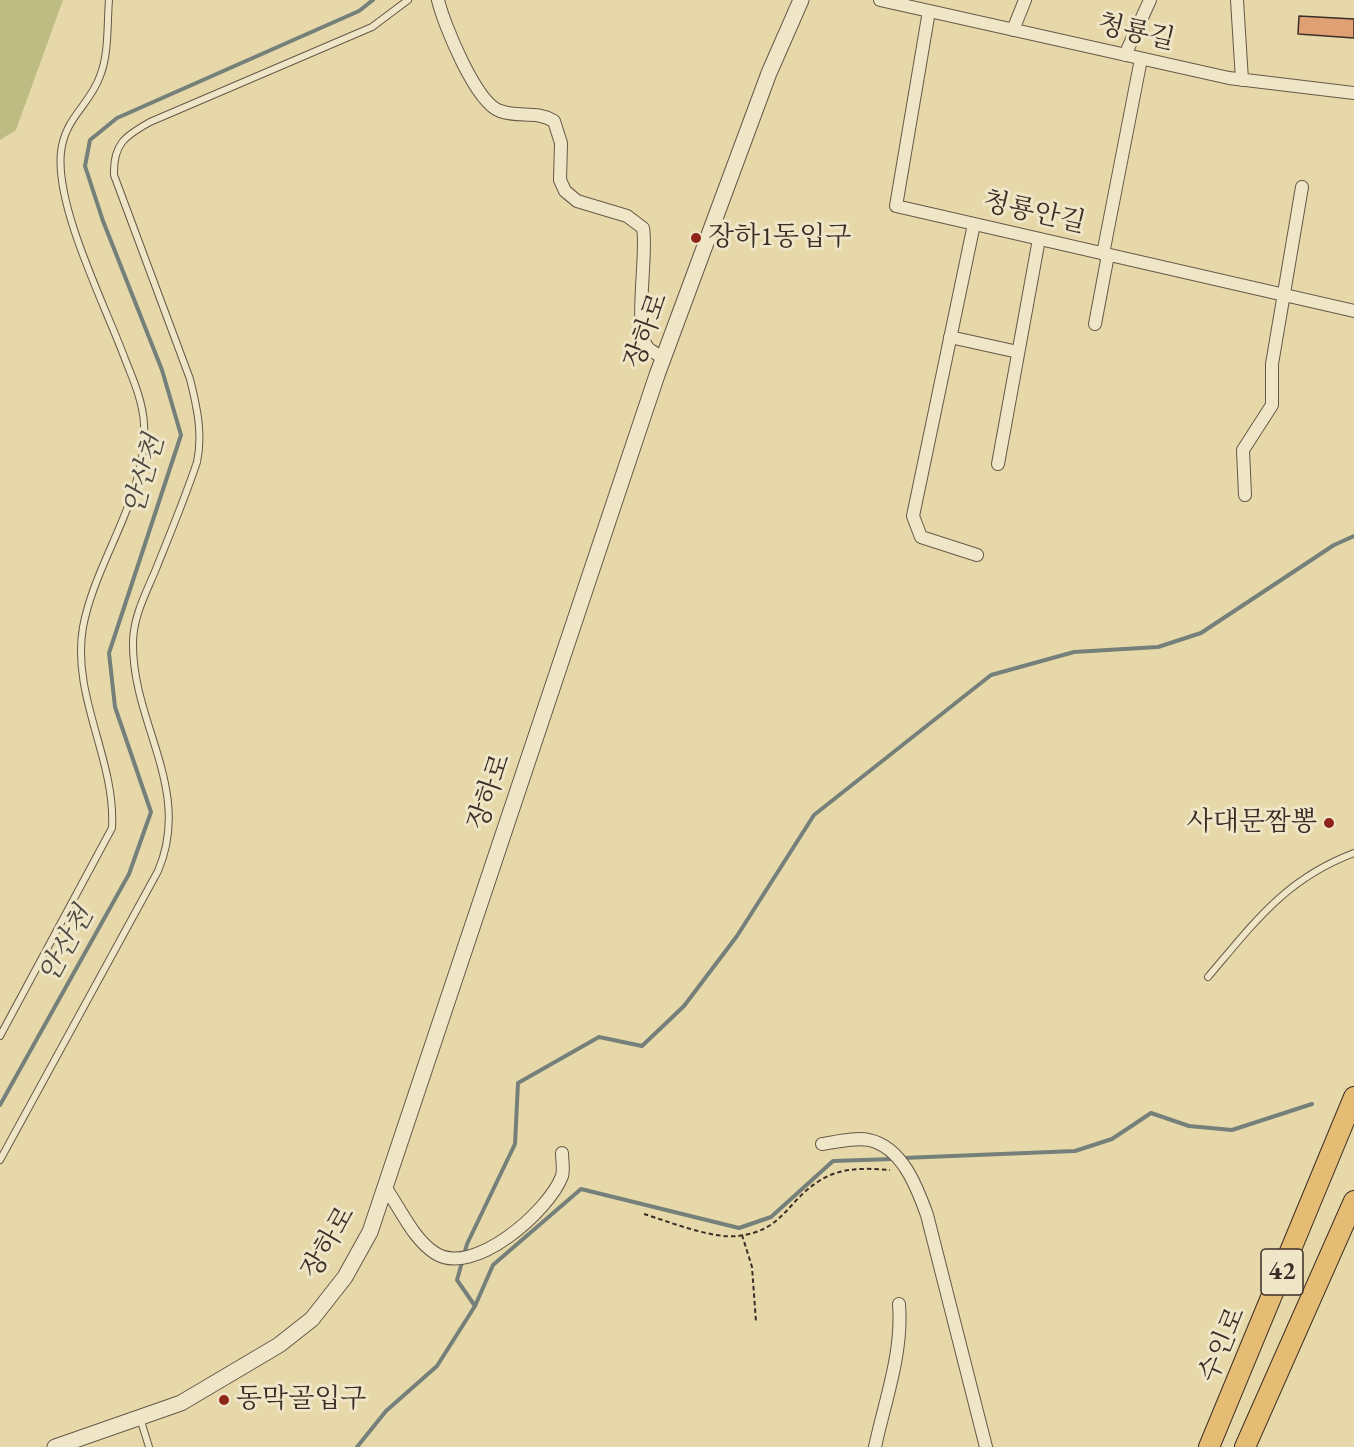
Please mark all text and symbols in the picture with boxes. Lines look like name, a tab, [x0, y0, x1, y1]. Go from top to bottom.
street label: 청룡길	[1094, 8, 1178, 58]
street label: 청룡안길	[980, 185, 1088, 241]
place label: 장하1동입구	[708, 222, 851, 254]
marker: 장하1동입구	[689, 231, 703, 245]
street label: 장하로	[618, 289, 676, 373]
water label: 안산천	[118, 431, 172, 519]
street label: 장하로	[462, 750, 518, 834]
place label: 사대문짬뽕	[1187, 807, 1317, 839]
marker: 사대문짬뽕	[1322, 816, 1336, 830]
water label: 안산천	[33, 901, 101, 989]
street label: 장하로	[295, 1201, 363, 1285]
road number: 42	[1261, 1249, 1303, 1295]
street label: 수인로	[1193, 1303, 1253, 1387]
place label: 동막골입구	[236, 1384, 366, 1416]
marker: 동막골입구	[217, 1393, 231, 1407]

